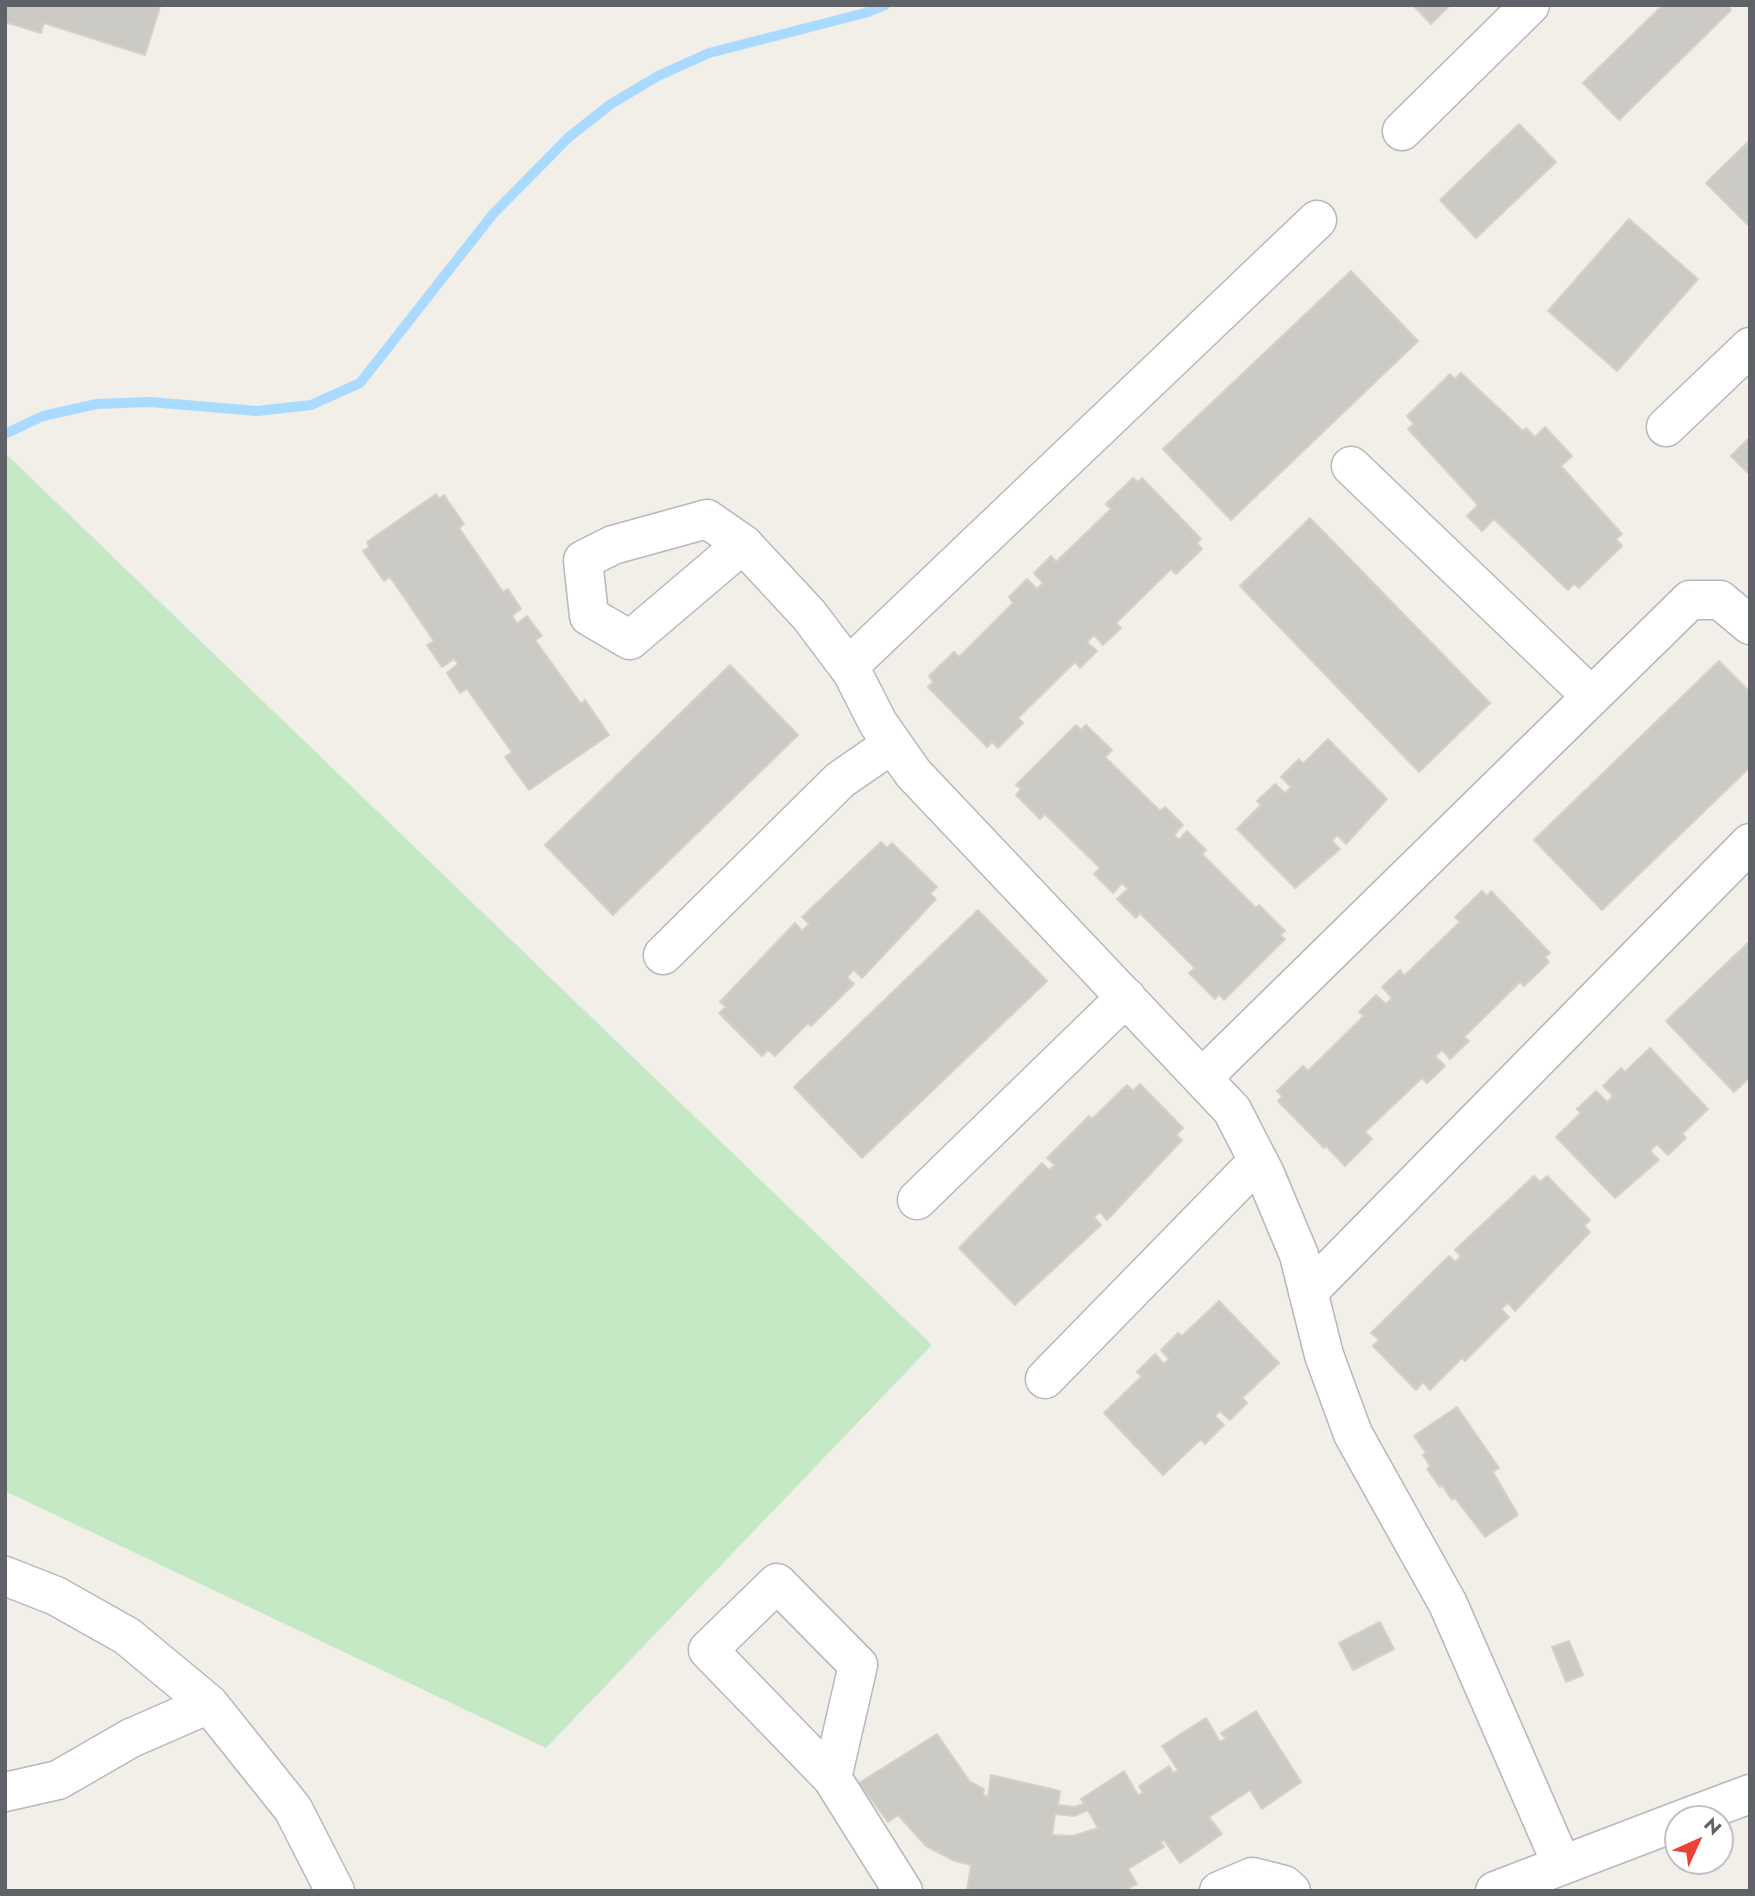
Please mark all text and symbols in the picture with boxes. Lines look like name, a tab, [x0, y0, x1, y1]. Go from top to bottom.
north arrow	[1664, 1805, 1734, 1875]
text: N	[1698, 1811, 1728, 1841]

